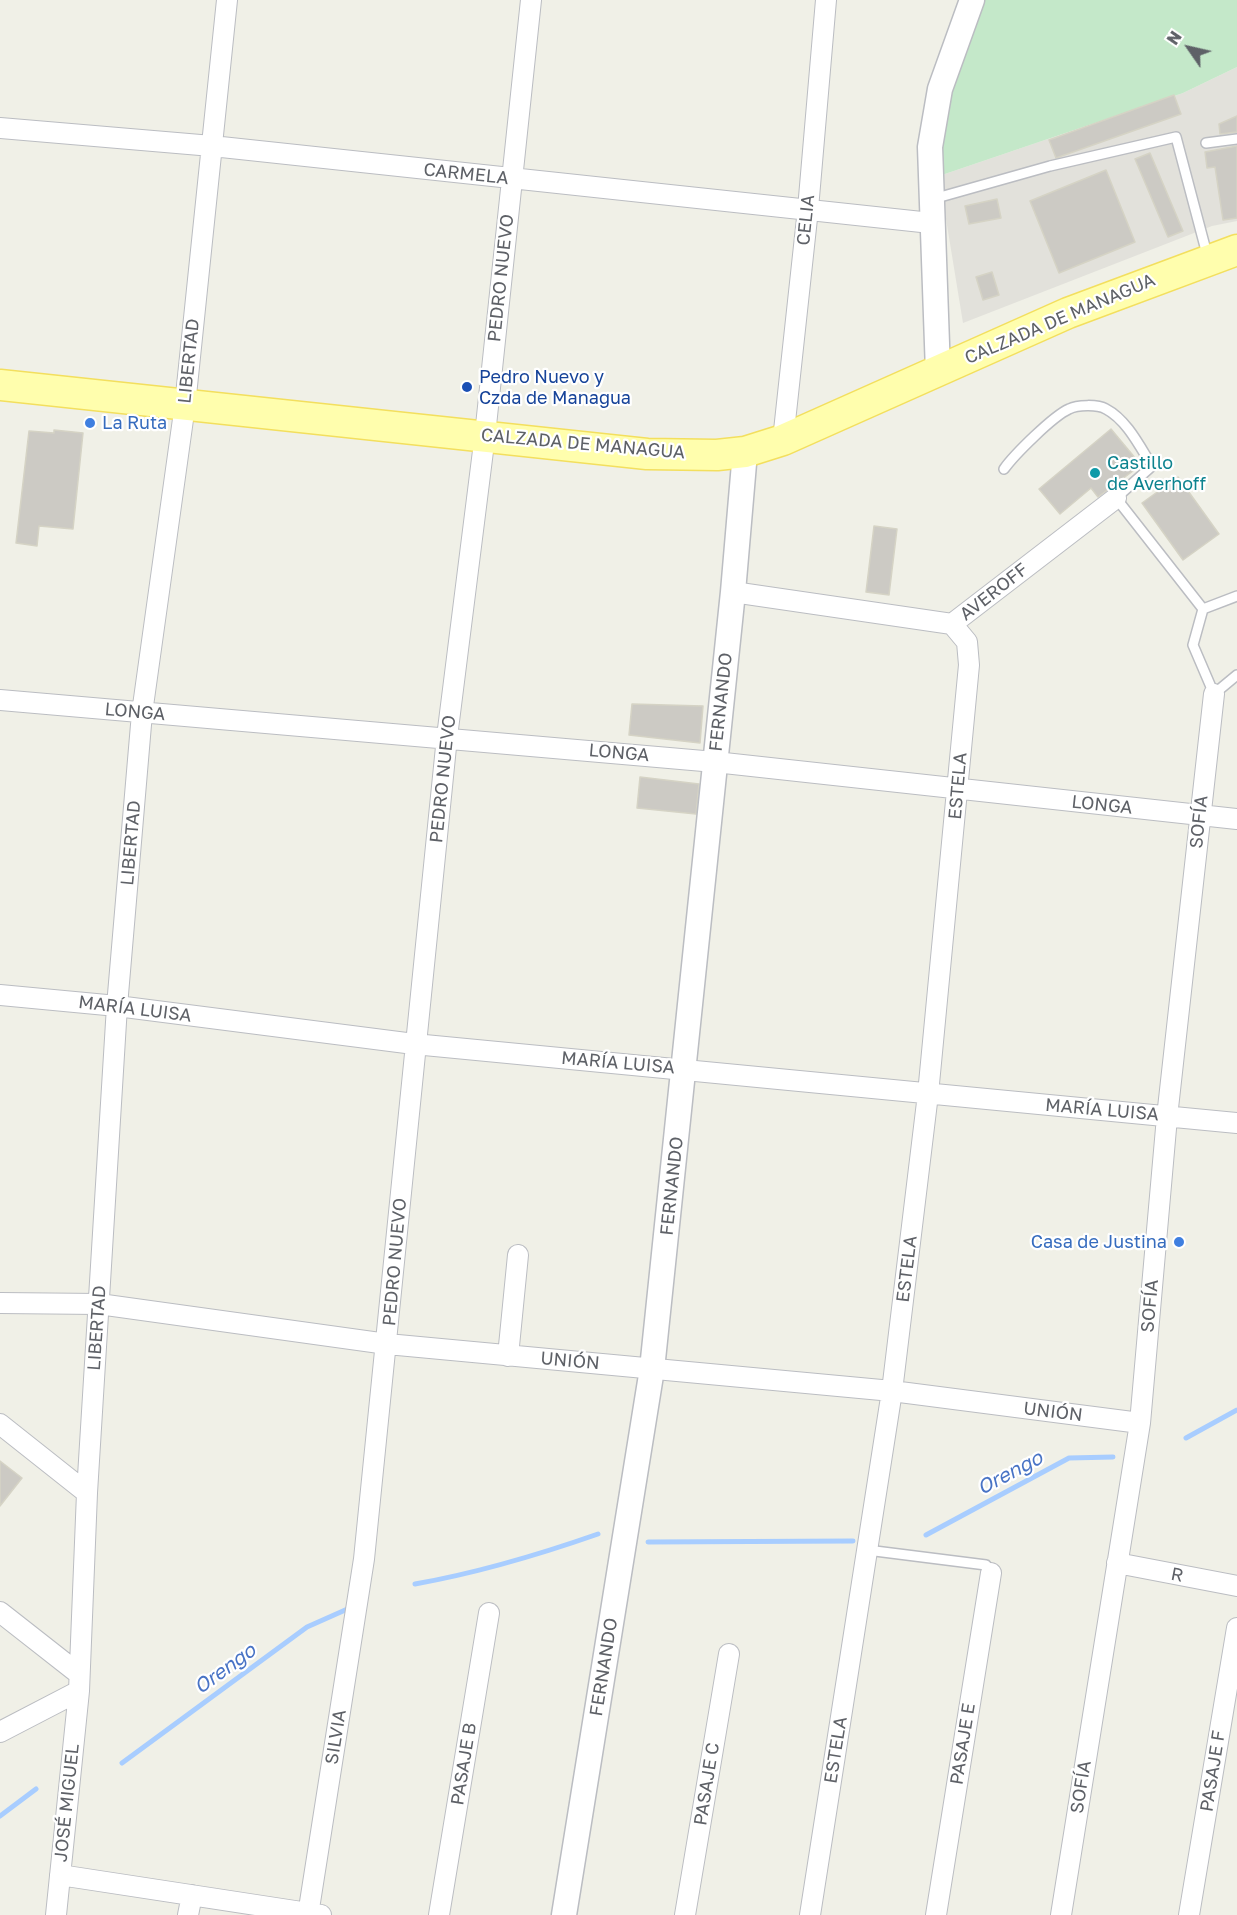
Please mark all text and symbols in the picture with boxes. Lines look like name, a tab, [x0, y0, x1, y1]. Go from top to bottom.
north arrow	[1159, 18, 1219, 78]
text: N	[1162, 27, 1186, 49]
street label: CARMELA	[422, 159, 510, 189]
street label: CELIA	[793, 193, 819, 247]
street label: PEDRO NUEVO	[484, 213, 518, 343]
street label: CALZADA DE MANAGUA	[962, 269, 1158, 369]
street label: LIBERTAD	[174, 317, 204, 405]
place label: Pedro Nuevo y Czda de Managua	[479, 366, 631, 409]
marker: Pedro Nuevo y Czda de Managua	[460, 380, 474, 394]
place label: La Ruta	[102, 412, 167, 434]
marker: La Ruta	[83, 416, 97, 430]
street label: CALZADA DE MANAGUA	[480, 424, 686, 464]
place label: Castillo de Averhoff	[1107, 452, 1206, 494]
marker: Castillo de Averhoff	[1088, 466, 1102, 480]
street label: AVEROFF	[956, 559, 1032, 625]
street label: FERNANDO	[705, 652, 737, 752]
street label: LONGA	[104, 699, 166, 725]
street label: PEDRO NUEVO	[426, 714, 460, 844]
street label: LONGA	[588, 740, 650, 766]
street label: ESTELA	[944, 752, 972, 820]
street label: LONGA	[1071, 791, 1133, 819]
street label: SOFÍA	[1185, 794, 1213, 850]
street label: LIBERTAD	[117, 800, 145, 886]
street label: MARÍA LUISA	[77, 991, 193, 1027]
street label: MARÍA LUISA	[560, 1047, 676, 1079]
street label: MARÍA LUISA	[1044, 1094, 1160, 1126]
street label: FERNANDO	[656, 1136, 688, 1236]
street label: PEDRO NUEVO	[379, 1197, 411, 1327]
place label: Casa de Justina	[1031, 1231, 1167, 1253]
street label: ESTELA	[892, 1234, 922, 1304]
marker: Casa de Justina	[1172, 1235, 1186, 1249]
street label: SOFÍA	[1137, 1279, 1163, 1333]
street label: LIBERTAD	[83, 1285, 111, 1371]
street label: UNIÓN	[539, 1348, 601, 1374]
street label: UNIÓN	[1022, 1398, 1084, 1426]
water label: Orengo	[973, 1446, 1047, 1500]
street label: R	[1169, 1563, 1185, 1587]
street label: FERNANDO	[586, 1616, 622, 1718]
water label: Orengo	[189, 1639, 261, 1699]
street label: PASAJE E	[946, 1702, 980, 1786]
street label: SILVIA	[321, 1708, 351, 1766]
street label: ESTELA	[820, 1715, 852, 1785]
street label: PASAJE B	[447, 1721, 481, 1807]
street label: PASAJE F	[1196, 1729, 1230, 1813]
street label: PASAJE C	[690, 1741, 724, 1827]
street label: JOSÉ MIGUEL	[50, 1743, 84, 1863]
street label: SOFÍA	[1066, 1759, 1096, 1815]

